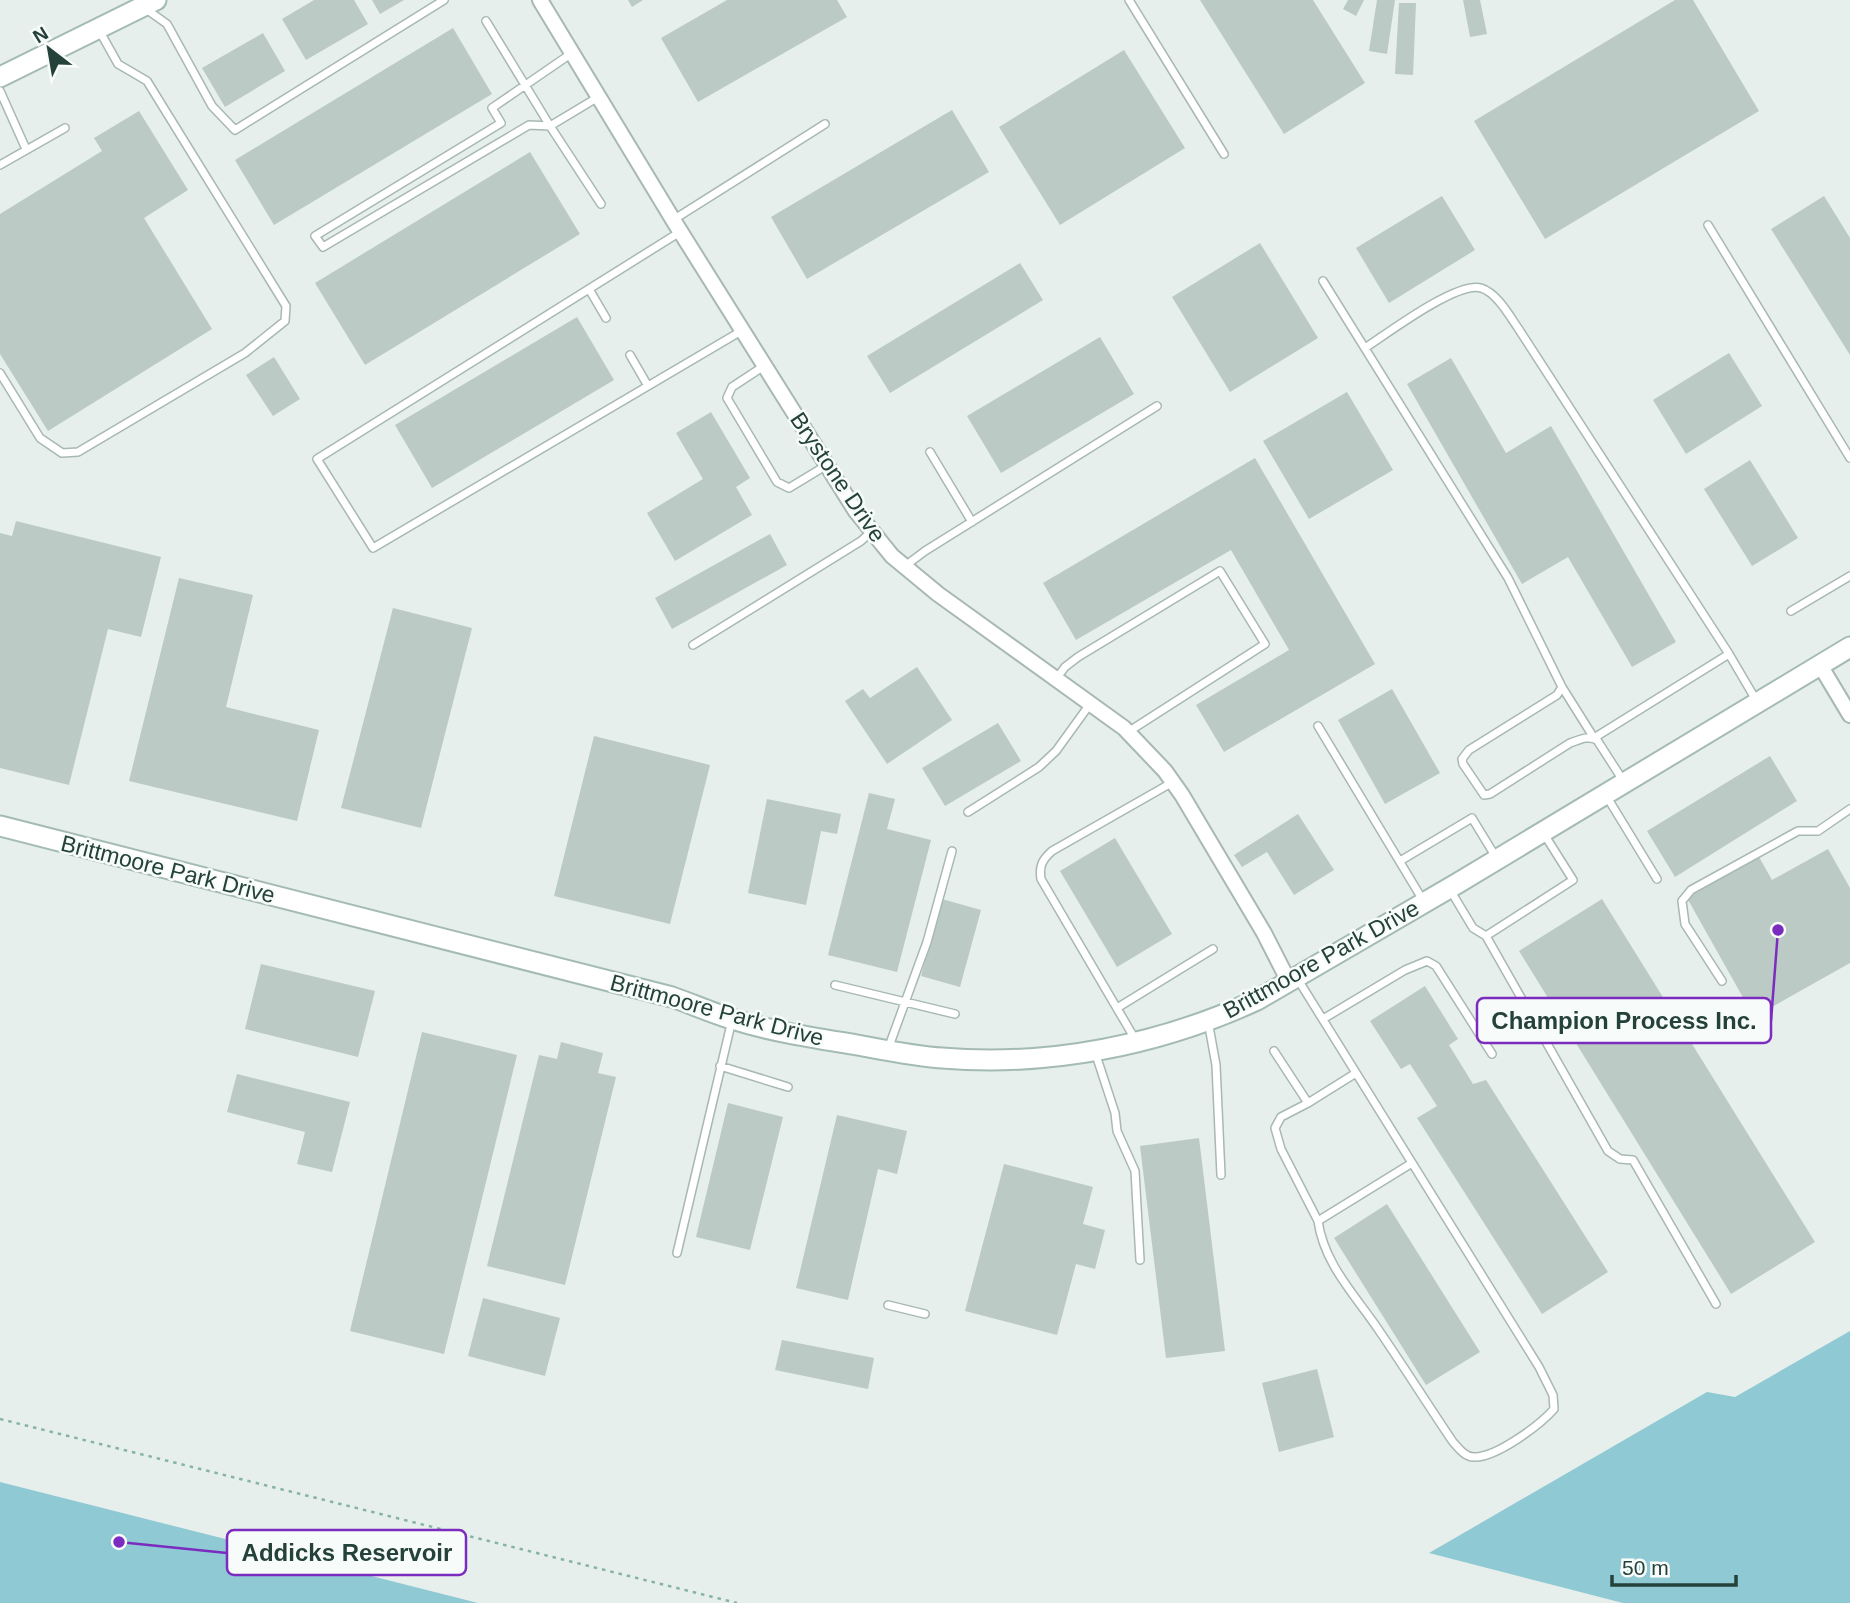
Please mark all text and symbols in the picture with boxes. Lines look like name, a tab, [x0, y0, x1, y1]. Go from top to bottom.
north arrow	[14, 14, 84, 84]
text: N	[29, 22, 52, 47]
street label: Brystone Drive	[785, 407, 891, 547]
street label: Brittmoore Park Drive	[58, 830, 278, 908]
street label: Brittmoore Park Drive	[1219, 894, 1423, 1024]
street label: Brittmoore Park Drive	[607, 969, 827, 1051]
callout: Champion Process Inc.	[1477, 998, 1771, 1043]
text: Champion Process Inc.	[1491, 1007, 1757, 1034]
callout: Addicks Reservoir	[227, 1530, 466, 1575]
text: Addicks Reservoir	[242, 1539, 452, 1566]
scale bar	[1612, 1544, 1736, 1588]
text: 50 m	[1622, 1556, 1669, 1579]

